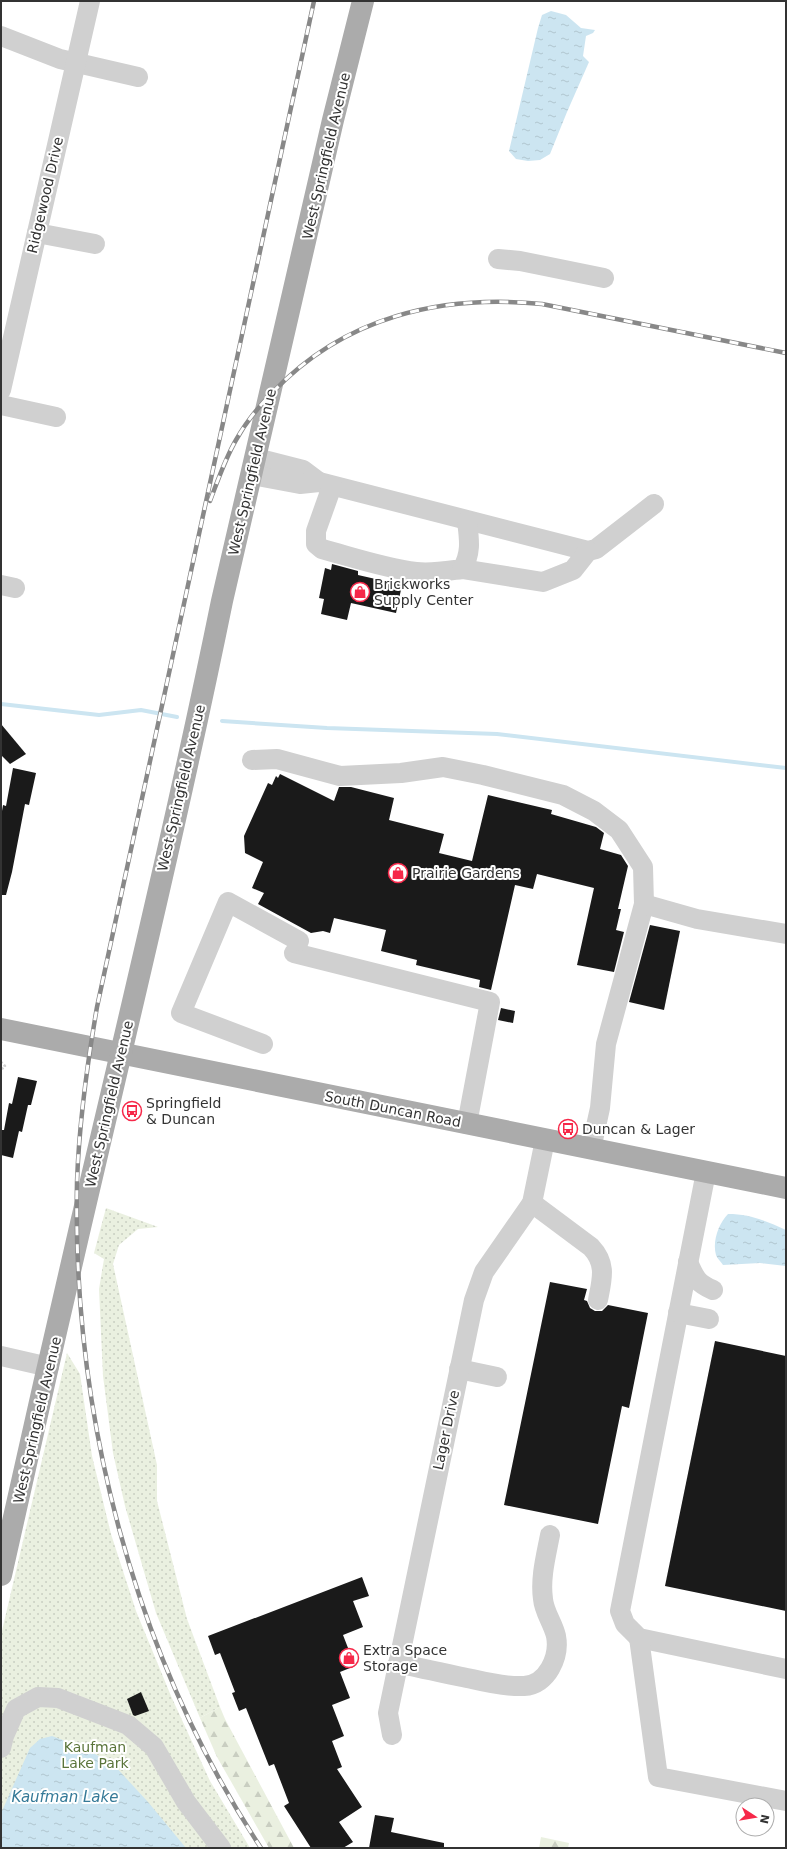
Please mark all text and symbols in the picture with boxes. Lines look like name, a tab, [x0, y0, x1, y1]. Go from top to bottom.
street label: West Springfield Avenue	[299, 71, 353, 241]
street label: Ridgewood Drive	[24, 135, 66, 255]
street label: West Springfield Avenue	[225, 387, 279, 557]
place label: Brickworks Supply Center	[374, 576, 474, 608]
shop icon: Brickworks Supply Center	[349, 581, 371, 603]
street label: West Springfield Avenue	[154, 703, 208, 873]
shop icon: Prairie Gardens	[387, 862, 409, 884]
place label: Prairie Gardens	[412, 865, 520, 881]
street label: West Springfield Avenue	[82, 1019, 136, 1189]
street label: South Duncan Road	[324, 1088, 462, 1130]
place label: Springfield & Duncan	[146, 1095, 221, 1127]
bus stop icon: Springfield & Duncan	[121, 1100, 143, 1122]
bus stop icon: Duncan & Lager	[557, 1118, 579, 1140]
place label: Duncan & Lager	[582, 1121, 695, 1137]
street label: West Springfield Avenue	[10, 1335, 64, 1505]
street label: Lager Drive	[430, 1389, 462, 1471]
place label: Extra Space Storage	[363, 1642, 447, 1674]
shop icon: Extra Space Storage	[338, 1647, 360, 1669]
park label: Kaufman Lake Park	[61, 1739, 130, 1771]
water label: Kaufman Lake	[12, 1788, 118, 1806]
north arrow	[735, 1797, 775, 1837]
text: N	[757, 1813, 772, 1825]

